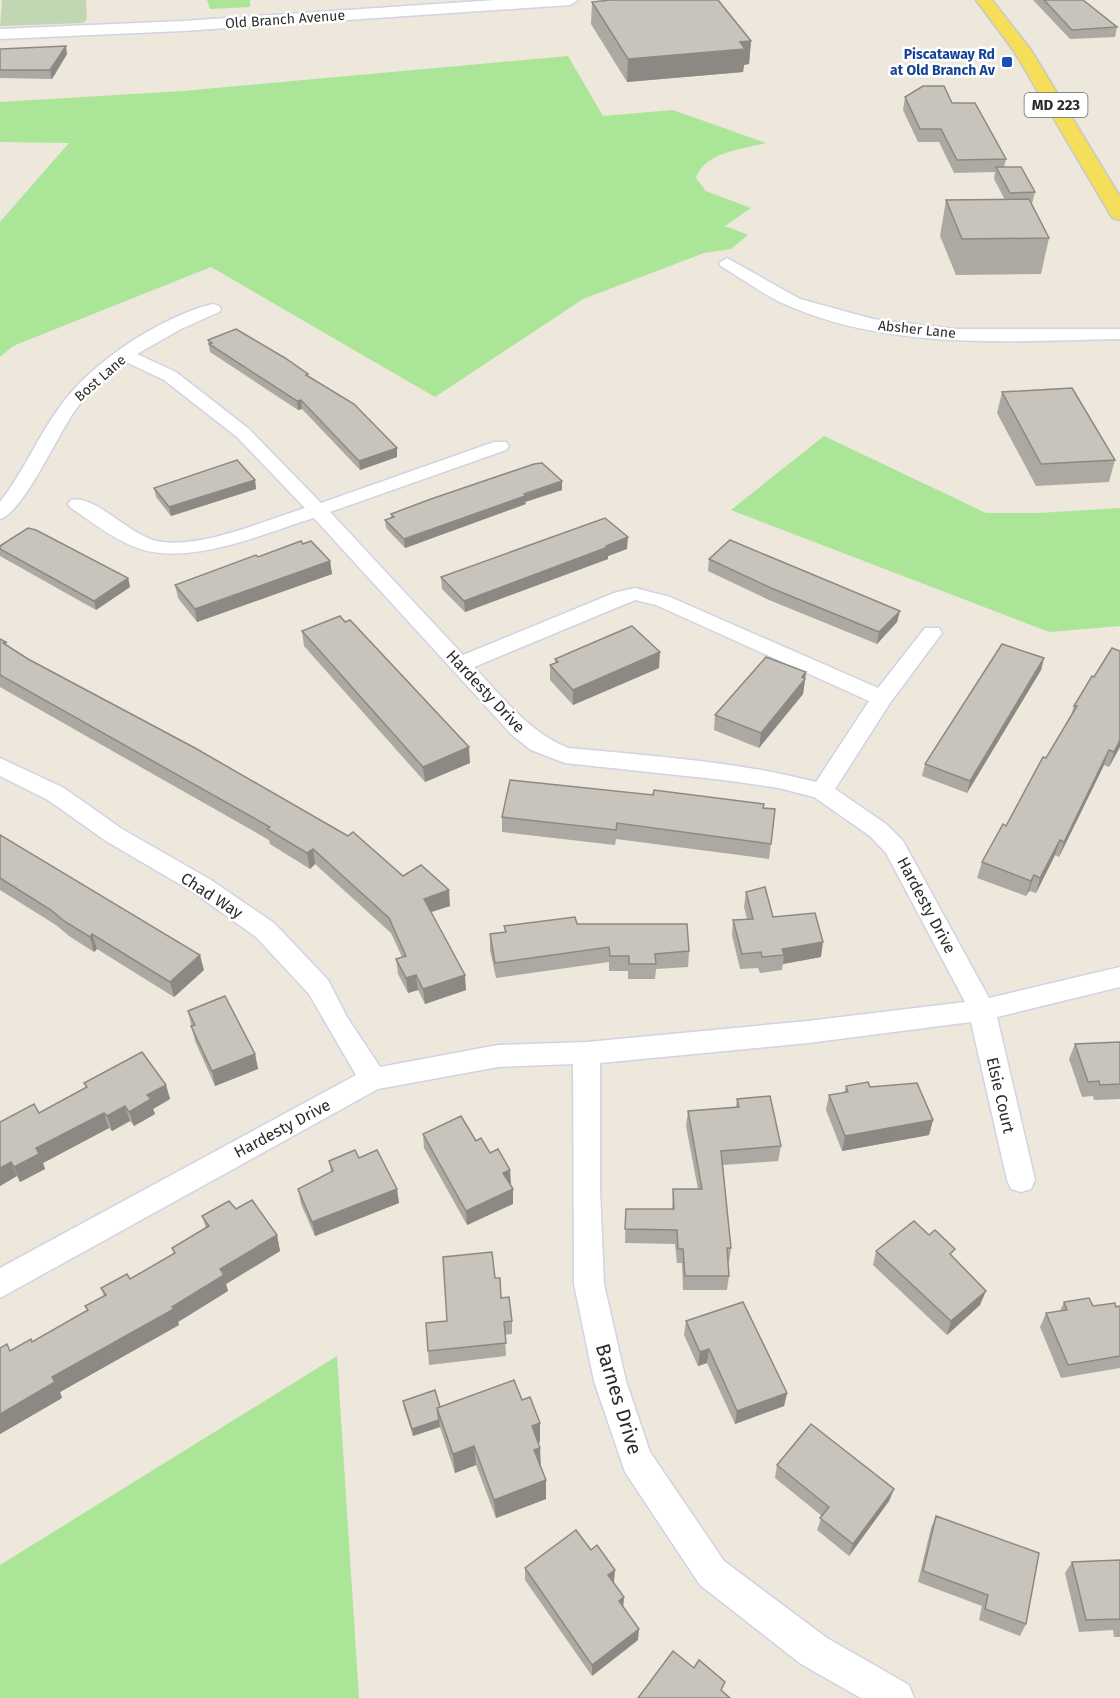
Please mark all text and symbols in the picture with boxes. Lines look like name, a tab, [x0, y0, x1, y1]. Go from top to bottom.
street label: Old Branch Avenue	[225, 7, 346, 32]
place label: Piscataway Rd at Old Branch Av	[890, 46, 996, 79]
marker: Piscataway Rd at Old Branch Av	[1000, 55, 1014, 69]
road number: MD 223	[1024, 93, 1088, 117]
street label: Absher Lane	[877, 317, 957, 342]
street label: Bost Lane	[71, 352, 129, 405]
street label: Hardesty Drive	[442, 646, 529, 737]
street label: Hardesty Drive	[893, 854, 960, 957]
street label: Chad Way	[177, 868, 246, 922]
street label: Elsie Court	[983, 1055, 1019, 1135]
street label: Hardesty Drive	[231, 1095, 334, 1162]
street label: Barnes Drive	[591, 1341, 647, 1457]

